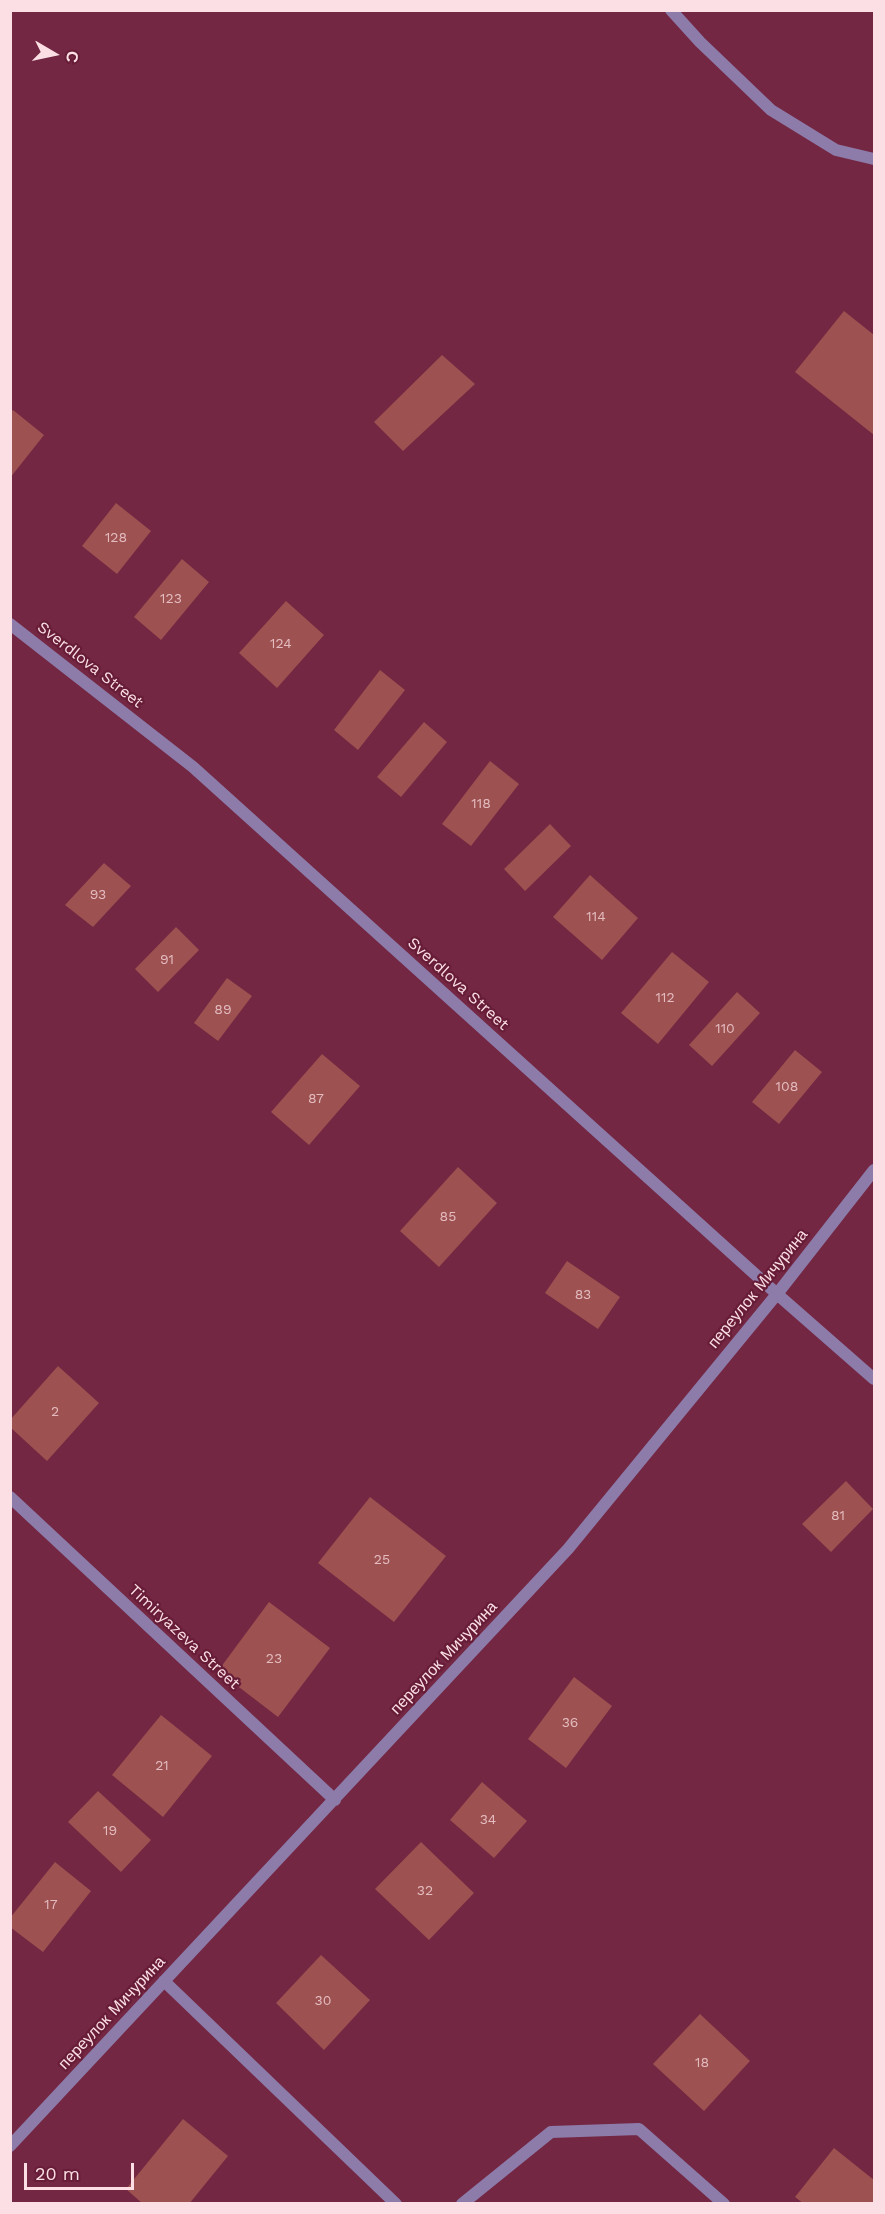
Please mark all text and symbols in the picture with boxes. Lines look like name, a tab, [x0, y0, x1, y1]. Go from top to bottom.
north arrow	[24, 24, 84, 84]
text: С	[62, 50, 83, 64]
house number: 128	[105, 530, 127, 546]
house number: 123	[160, 591, 182, 607]
street label: Sverdlova Street	[33, 618, 147, 712]
house number: 124	[270, 636, 292, 652]
house number: 118	[471, 796, 491, 812]
house number: 93	[90, 887, 106, 903]
house number: 114	[586, 909, 606, 925]
street label: Sverdlova Street	[404, 934, 512, 1034]
house number: 91	[160, 952, 174, 968]
house number: 112	[655, 990, 675, 1006]
house number: 89	[214, 1002, 232, 1018]
house number: 110	[715, 1021, 735, 1037]
house number: 108	[776, 1079, 798, 1095]
house number: 87	[308, 1091, 324, 1107]
house number: 85	[440, 1209, 456, 1225]
street label: переулок Мичурина	[704, 1226, 812, 1352]
house number: 83	[575, 1287, 591, 1303]
house number: 2	[51, 1404, 59, 1420]
house number: 81	[831, 1508, 845, 1524]
house number: 25	[374, 1552, 390, 1568]
street label: Timiryazeva Street	[124, 1581, 244, 1693]
street label: переулок Мичурина	[387, 1597, 501, 1719]
house number: 23	[266, 1651, 282, 1667]
house number: 36	[562, 1715, 578, 1731]
house number: 21	[155, 1758, 169, 1774]
house number: 34	[480, 1812, 496, 1828]
house number: 19	[103, 1823, 117, 1839]
house number: 32	[417, 1883, 433, 1899]
house number: 17	[44, 1897, 58, 1913]
street label: переулок Мичурина	[55, 1952, 169, 2074]
house number: 30	[315, 1993, 331, 2009]
house number: 18	[695, 2055, 709, 2071]
scale bar	[27, 2151, 136, 2189]
text: 20 m	[35, 2163, 80, 2184]

